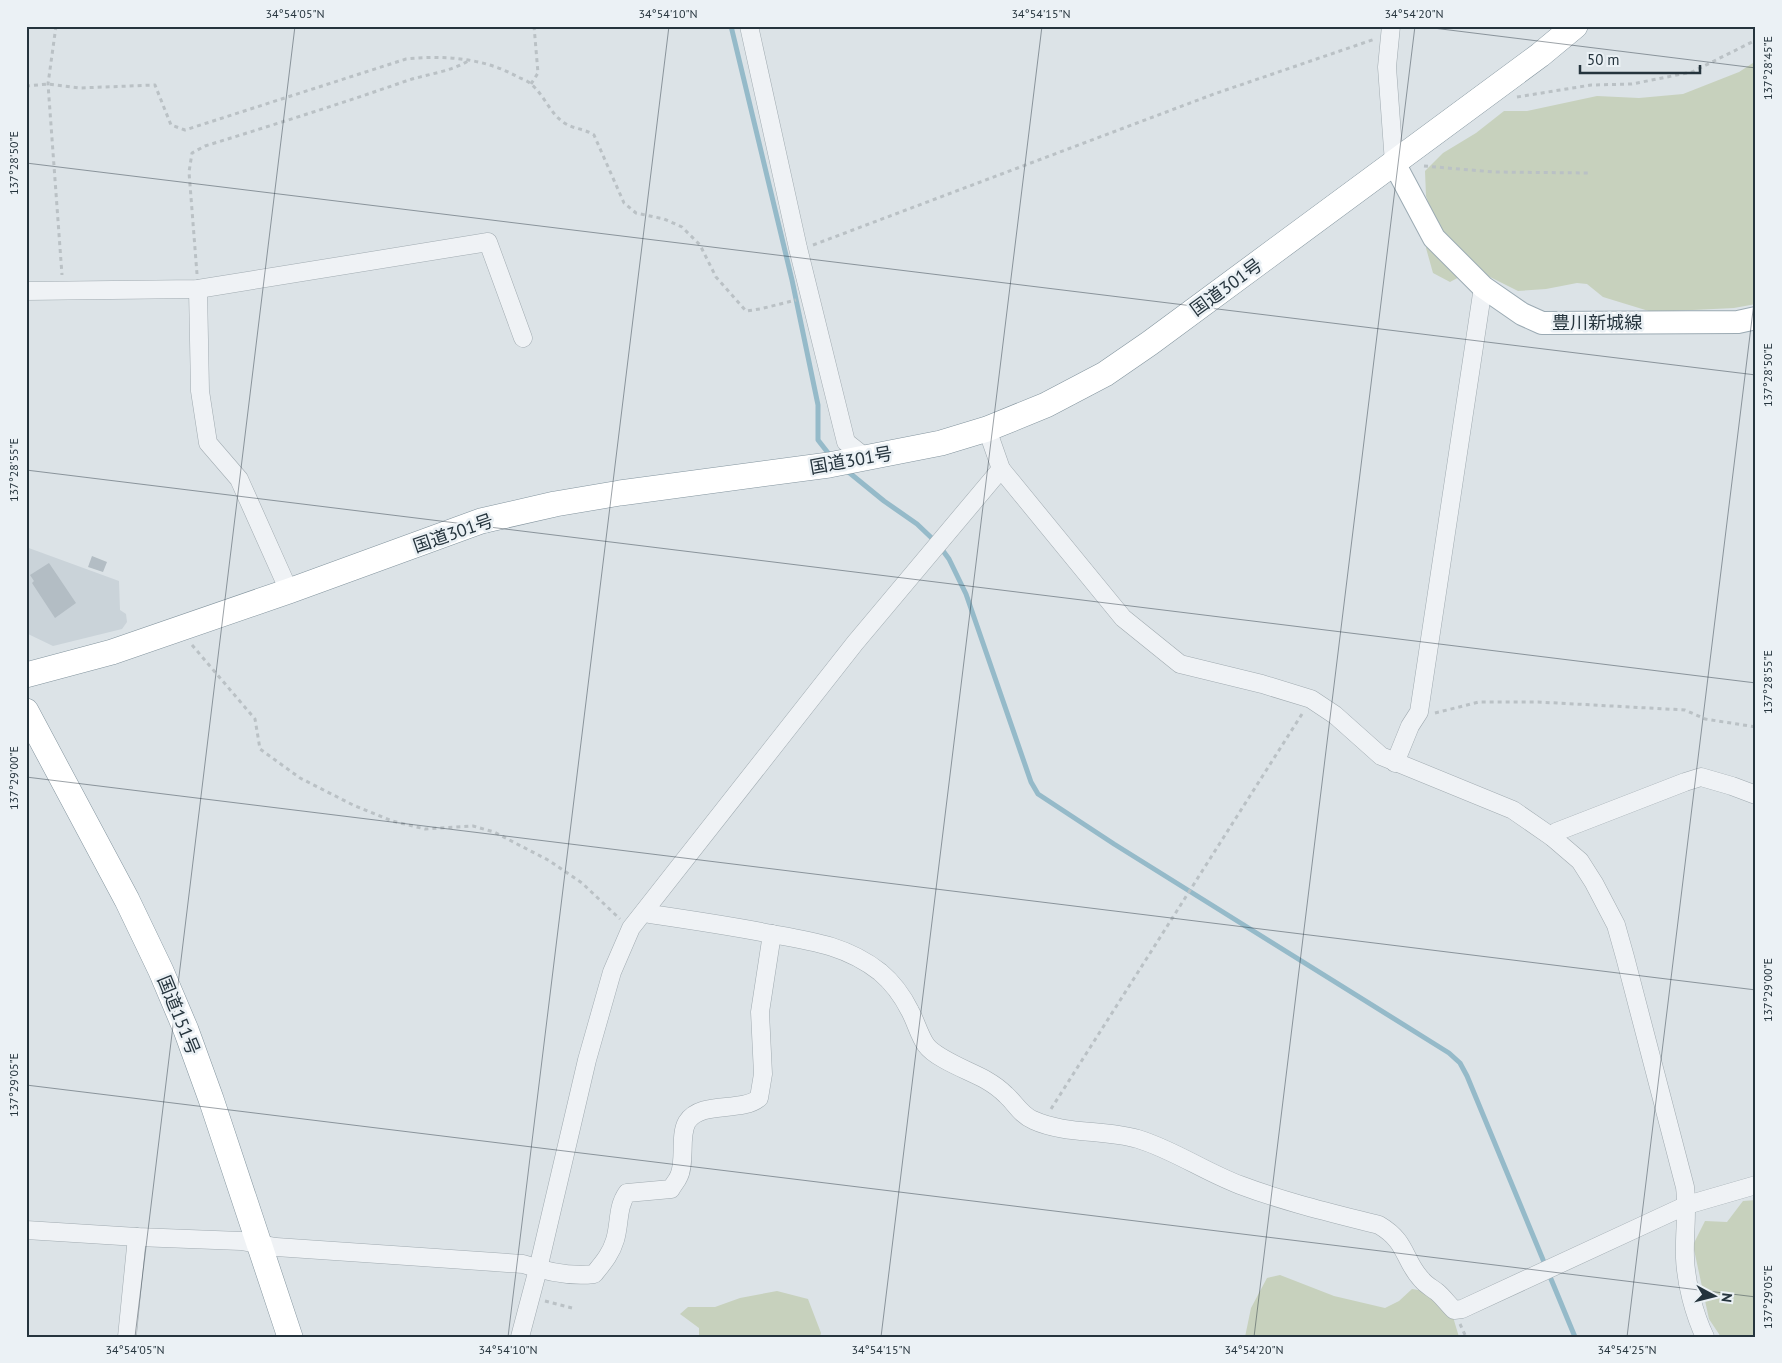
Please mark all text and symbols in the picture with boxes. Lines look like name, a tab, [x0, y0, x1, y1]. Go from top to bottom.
text: 34°54'05"N	[265, 6, 325, 21]
text: 34°54'10"N	[638, 6, 698, 21]
text: 34°54'15"N	[1011, 6, 1071, 21]
text: 34°54'20"N	[1384, 6, 1444, 21]
text: 137°28'45"E	[1760, 36, 1775, 100]
scale bar	[1580, 42, 1700, 74]
text: 50 m	[1587, 50, 1620, 69]
text: 137°28'50"E	[6, 131, 21, 195]
street label: 国道301号	[1185, 253, 1267, 321]
street label: 豊川新城線	[1552, 311, 1642, 334]
text: 137°28'50"E	[1760, 343, 1775, 407]
text: 137°28'55"E	[6, 438, 21, 502]
street label: 国道301号	[808, 441, 894, 479]
street label: 国道301号	[410, 509, 496, 557]
text: 137°28'55"E	[1760, 650, 1775, 714]
text: 137°29'00"E	[6, 746, 21, 810]
text: 137°29'00"E	[1760, 958, 1775, 1022]
street label: 国道151号	[153, 972, 205, 1058]
text: 137°29'05"E	[6, 1053, 21, 1117]
text: 137°29'05"E	[1760, 1265, 1775, 1329]
north arrow	[1690, 1270, 1740, 1320]
text: N	[1717, 1292, 1736, 1303]
text: 34°54'05"N	[105, 1342, 165, 1357]
text: 34°54'10"N	[478, 1342, 538, 1357]
text: 34°54'15"N	[851, 1342, 911, 1357]
text: 34°54'20"N	[1224, 1342, 1284, 1357]
text: 34°54'25"N	[1597, 1342, 1657, 1357]

